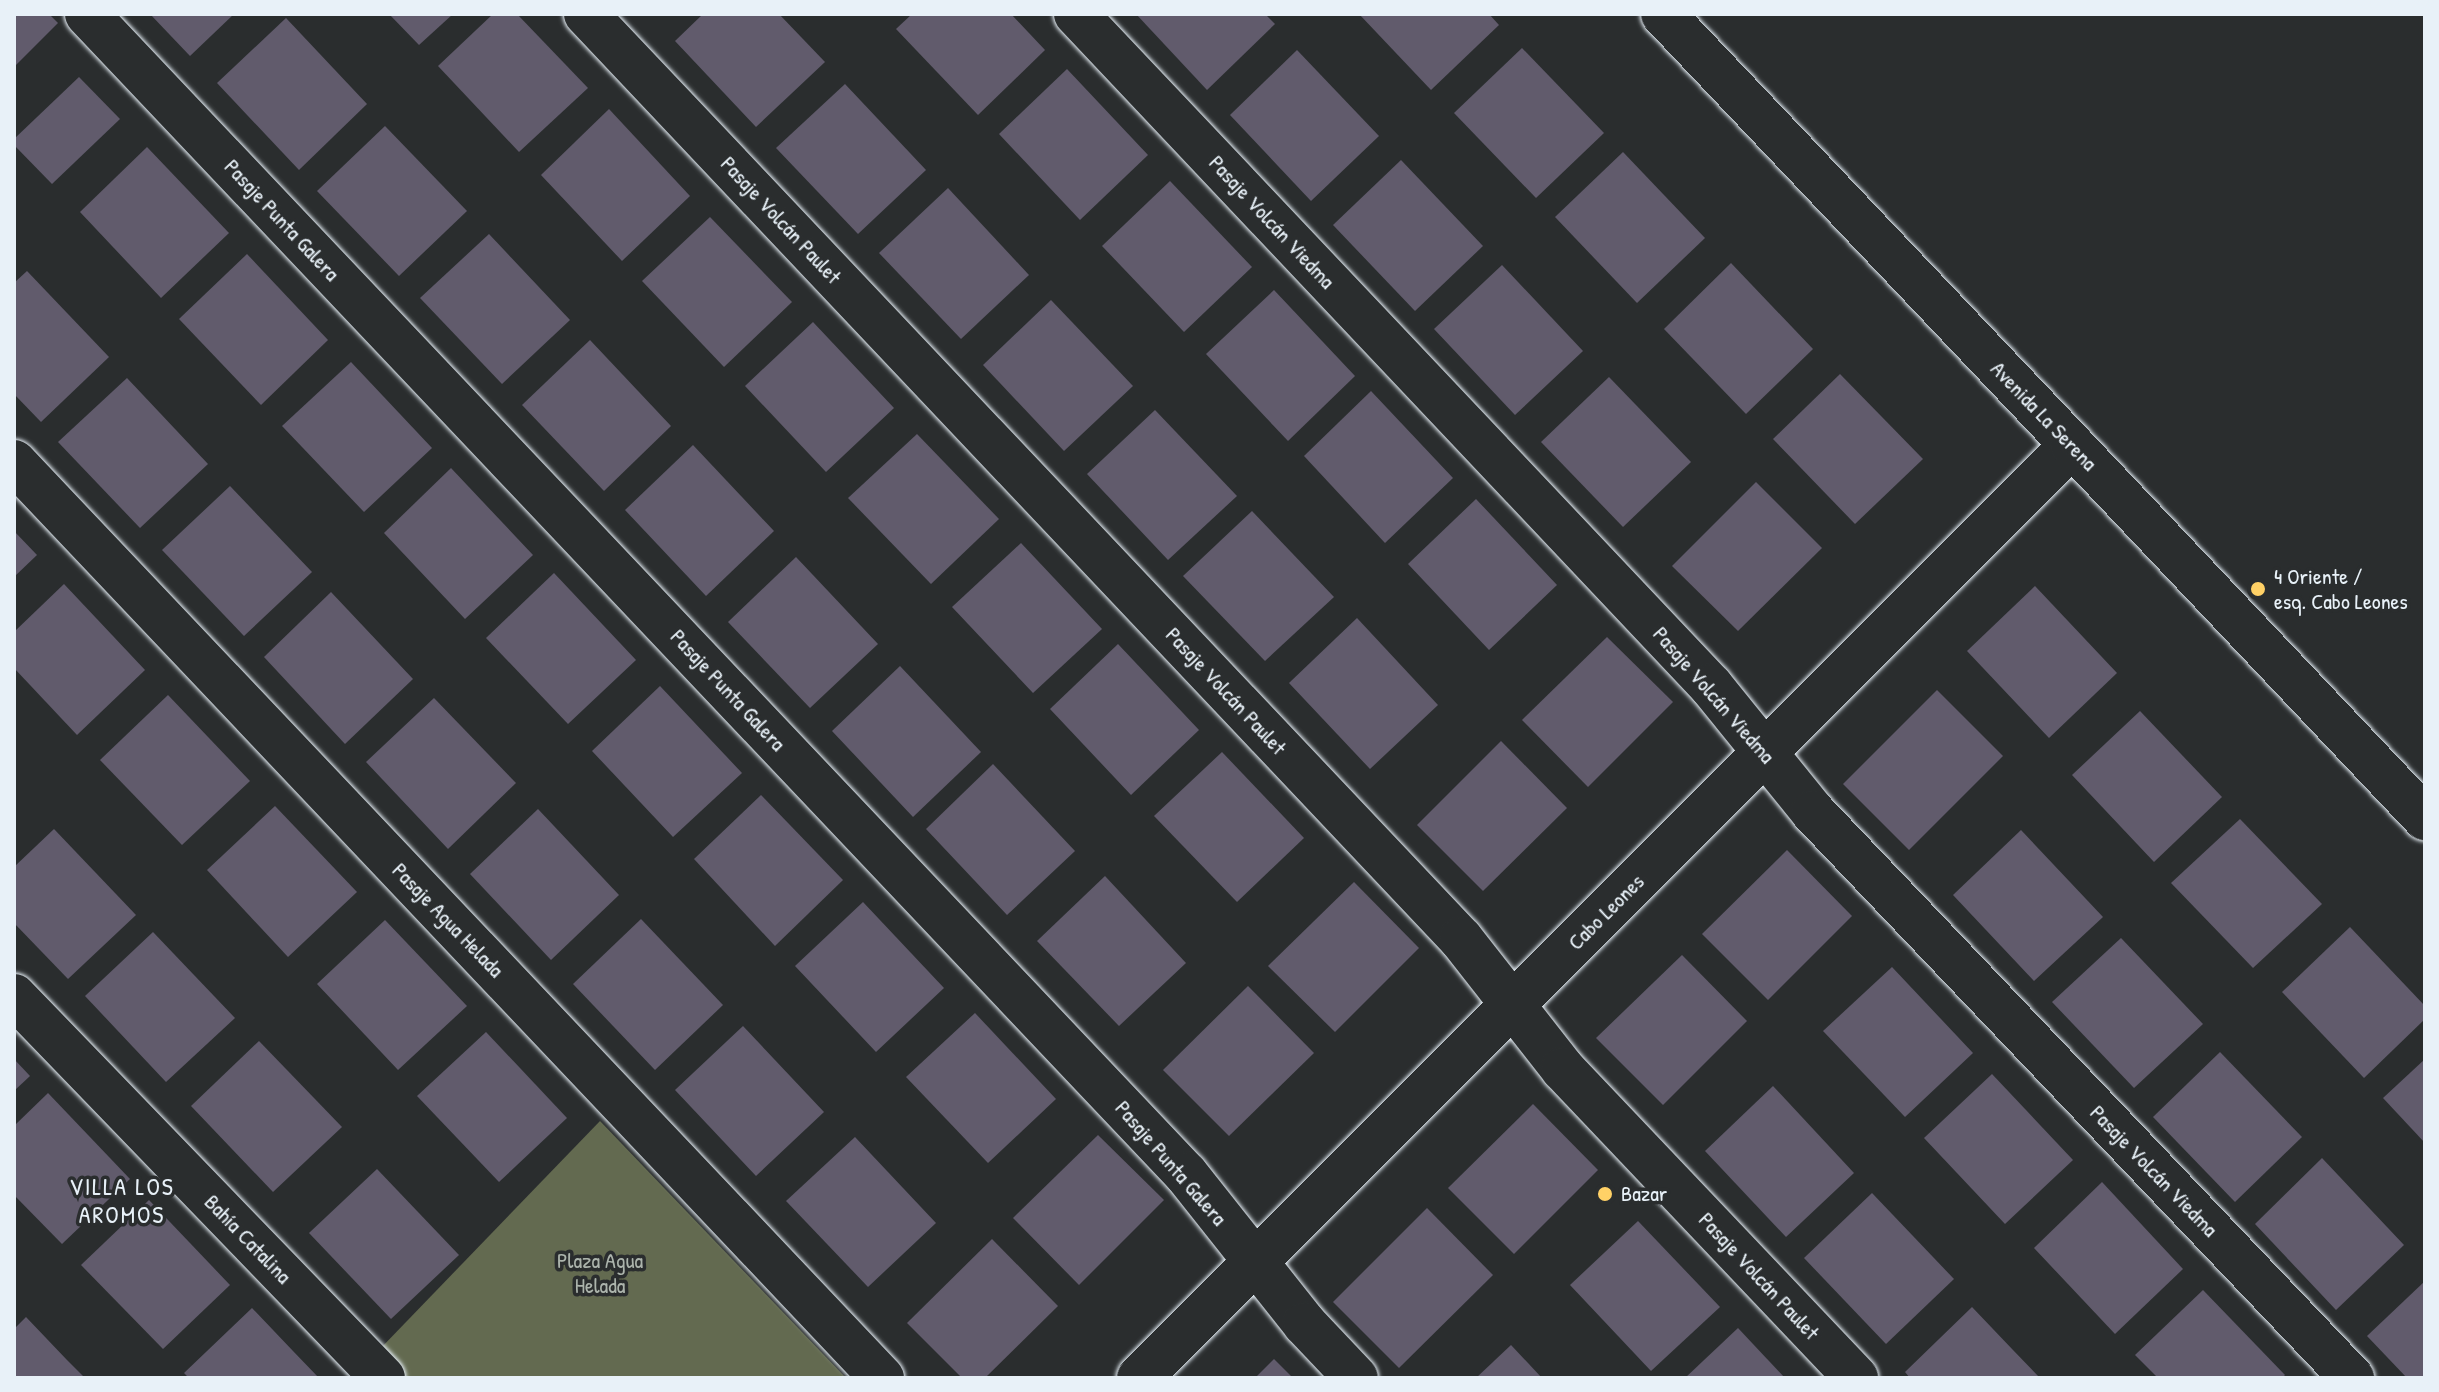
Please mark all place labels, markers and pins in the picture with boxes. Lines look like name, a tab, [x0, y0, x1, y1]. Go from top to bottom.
place label: 4 Oriente / esq. Cabo Leones	[2274, 563, 2408, 614]
marker: 4 Oriente / esq. Cabo Leones	[2249, 580, 2267, 598]
place label: Bazar	[1621, 1181, 1667, 1207]
marker: Bazar	[1596, 1185, 1614, 1203]

